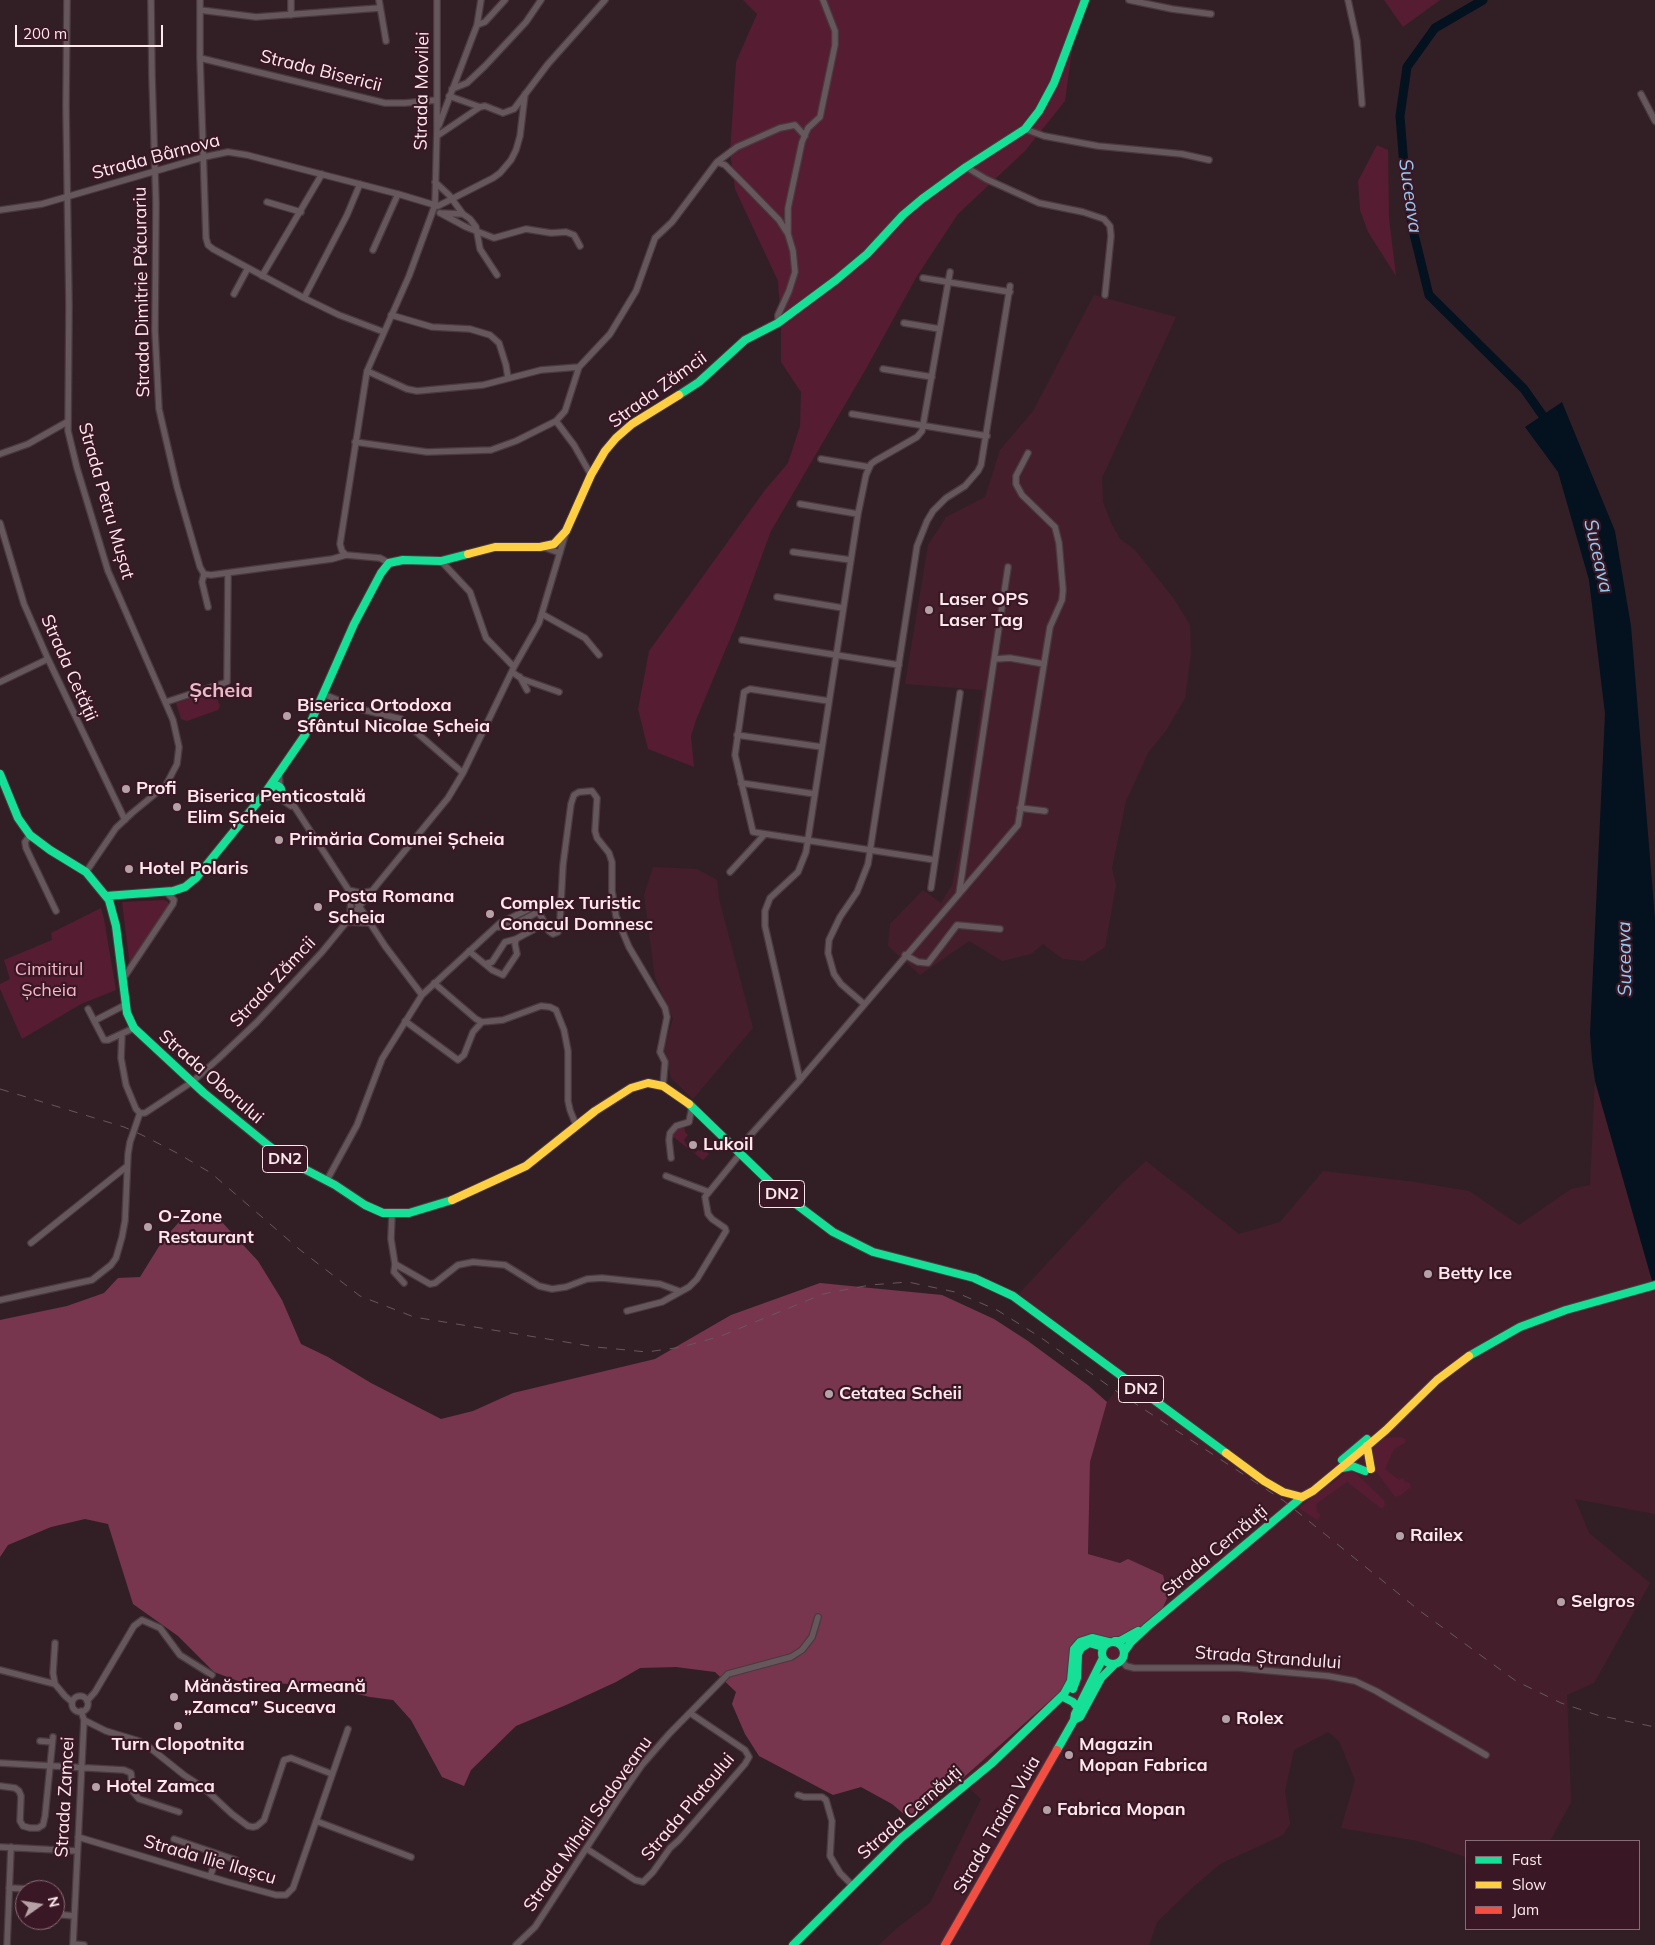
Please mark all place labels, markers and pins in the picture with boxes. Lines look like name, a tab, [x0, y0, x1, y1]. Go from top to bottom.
place label: Laser OPS Laser Tag	[939, 589, 1029, 632]
marker: Laser OPS Laser Tag	[923, 604, 935, 616]
place label: Biserica Ortodoxa Sfântul Nicolae Șcheia	[297, 695, 490, 738]
marker: Biserica Ortodoxa Sfântul Nicolae Șcheia	[281, 710, 293, 722]
place label: Profi	[136, 778, 177, 800]
marker: Profi	[120, 783, 132, 795]
place label: Biserica Penticostală Elim Șcheia	[187, 786, 366, 829]
marker: Biserica Penticostală Elim Șcheia	[171, 801, 183, 813]
place label: Primăria Comunei Șcheia	[289, 829, 505, 851]
marker: Primăria Comunei Șcheia	[273, 834, 285, 846]
place label: Hotel Polaris	[139, 858, 249, 880]
marker: Hotel Polaris	[123, 863, 135, 875]
place label: Posta Romana Scheia	[328, 886, 454, 929]
place label: Complex Turistic Conacul Domnesc	[500, 893, 653, 936]
marker: Posta Romana Scheia	[312, 901, 324, 913]
marker: Complex Turistic Conacul Domnesc	[484, 908, 496, 920]
place label: Lukoil	[703, 1134, 753, 1156]
marker: Lukoil	[687, 1139, 699, 1151]
place label: O-Zone Restaurant	[158, 1206, 254, 1248]
marker: O-Zone Restaurant	[142, 1221, 154, 1233]
place label: Betty Ice	[1438, 1263, 1512, 1285]
marker: Betty Ice	[1422, 1268, 1434, 1280]
place label: Cetatea Scheii	[839, 1383, 962, 1405]
marker: Cetatea Scheii	[823, 1388, 835, 1400]
place label: Railex	[1410, 1525, 1463, 1547]
marker: Railex	[1394, 1530, 1406, 1542]
place label: Selgros	[1571, 1591, 1635, 1613]
marker: Selgros	[1555, 1596, 1567, 1608]
place label: Mănăstirea Armeană „Zamca” Suceava	[184, 1676, 366, 1718]
marker: Mănăstirea Armeană „Zamca” Suceava	[168, 1691, 180, 1703]
place label: Rolex	[1236, 1708, 1283, 1730]
marker: Rolex	[1220, 1713, 1232, 1725]
marker: Turn Clopotnita	[172, 1720, 184, 1732]
place label: Turn Clopotnita	[111, 1734, 245, 1756]
place label: Magazin Mopan Fabrica	[1079, 1734, 1208, 1776]
marker: Magazin Mopan Fabrica	[1063, 1749, 1075, 1761]
place label: Hotel Zamca	[106, 1776, 215, 1798]
marker: Hotel Zamca	[90, 1781, 102, 1793]
place label: Fabrica Mopan	[1057, 1799, 1186, 1821]
marker: Fabrica Mopan	[1041, 1804, 1053, 1816]

